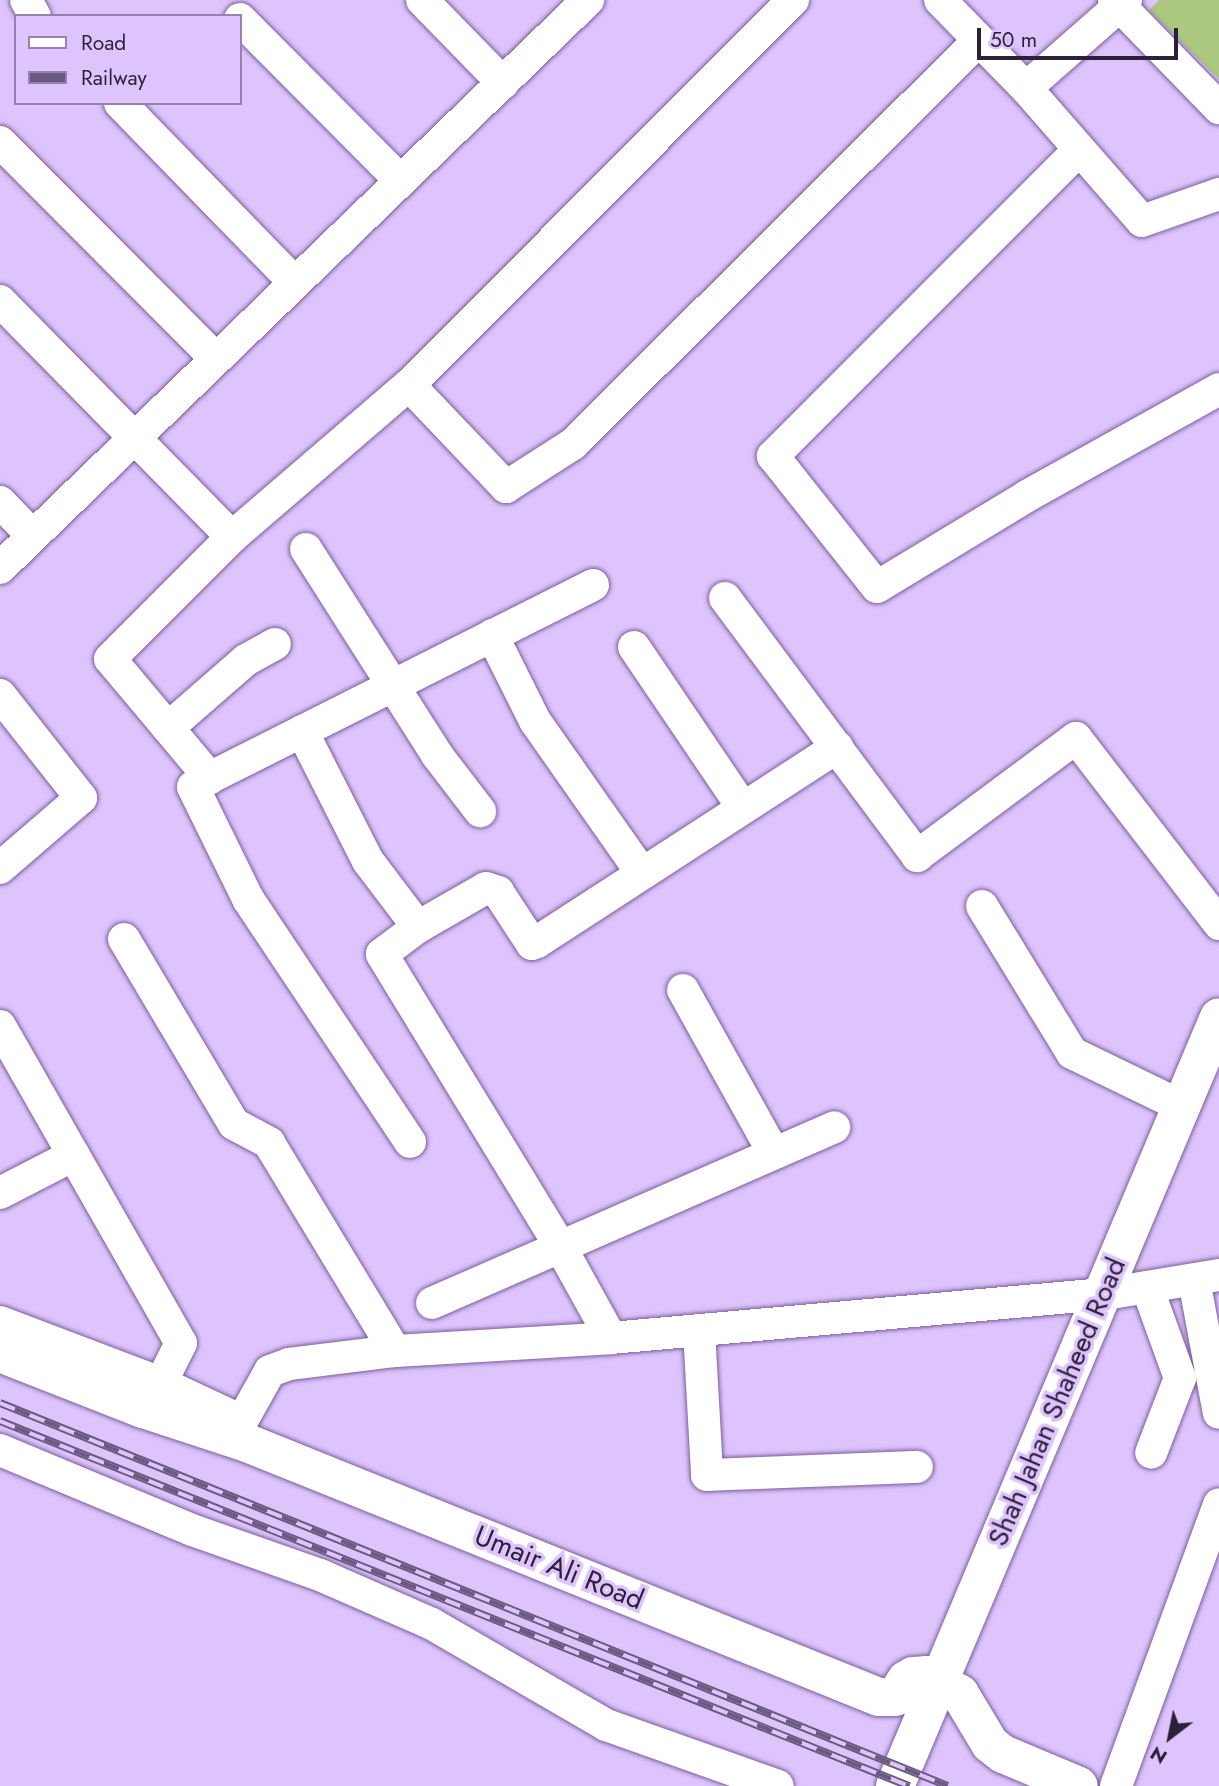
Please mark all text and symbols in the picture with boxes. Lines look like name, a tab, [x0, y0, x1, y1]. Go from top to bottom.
legend	[14, 14, 242, 105]
scale bar	[981, 14, 1182, 58]
text: 50 m	[990, 25, 1037, 55]
text: Road	[81, 28, 126, 58]
text: Railway	[81, 63, 147, 93]
street label: Shah Jahan Shaheed Road	[981, 1253, 1133, 1551]
street label: Umair Ali Road	[470, 1519, 648, 1617]
north arrow	[1135, 1702, 1205, 1772]
text: N	[1145, 1740, 1172, 1771]

